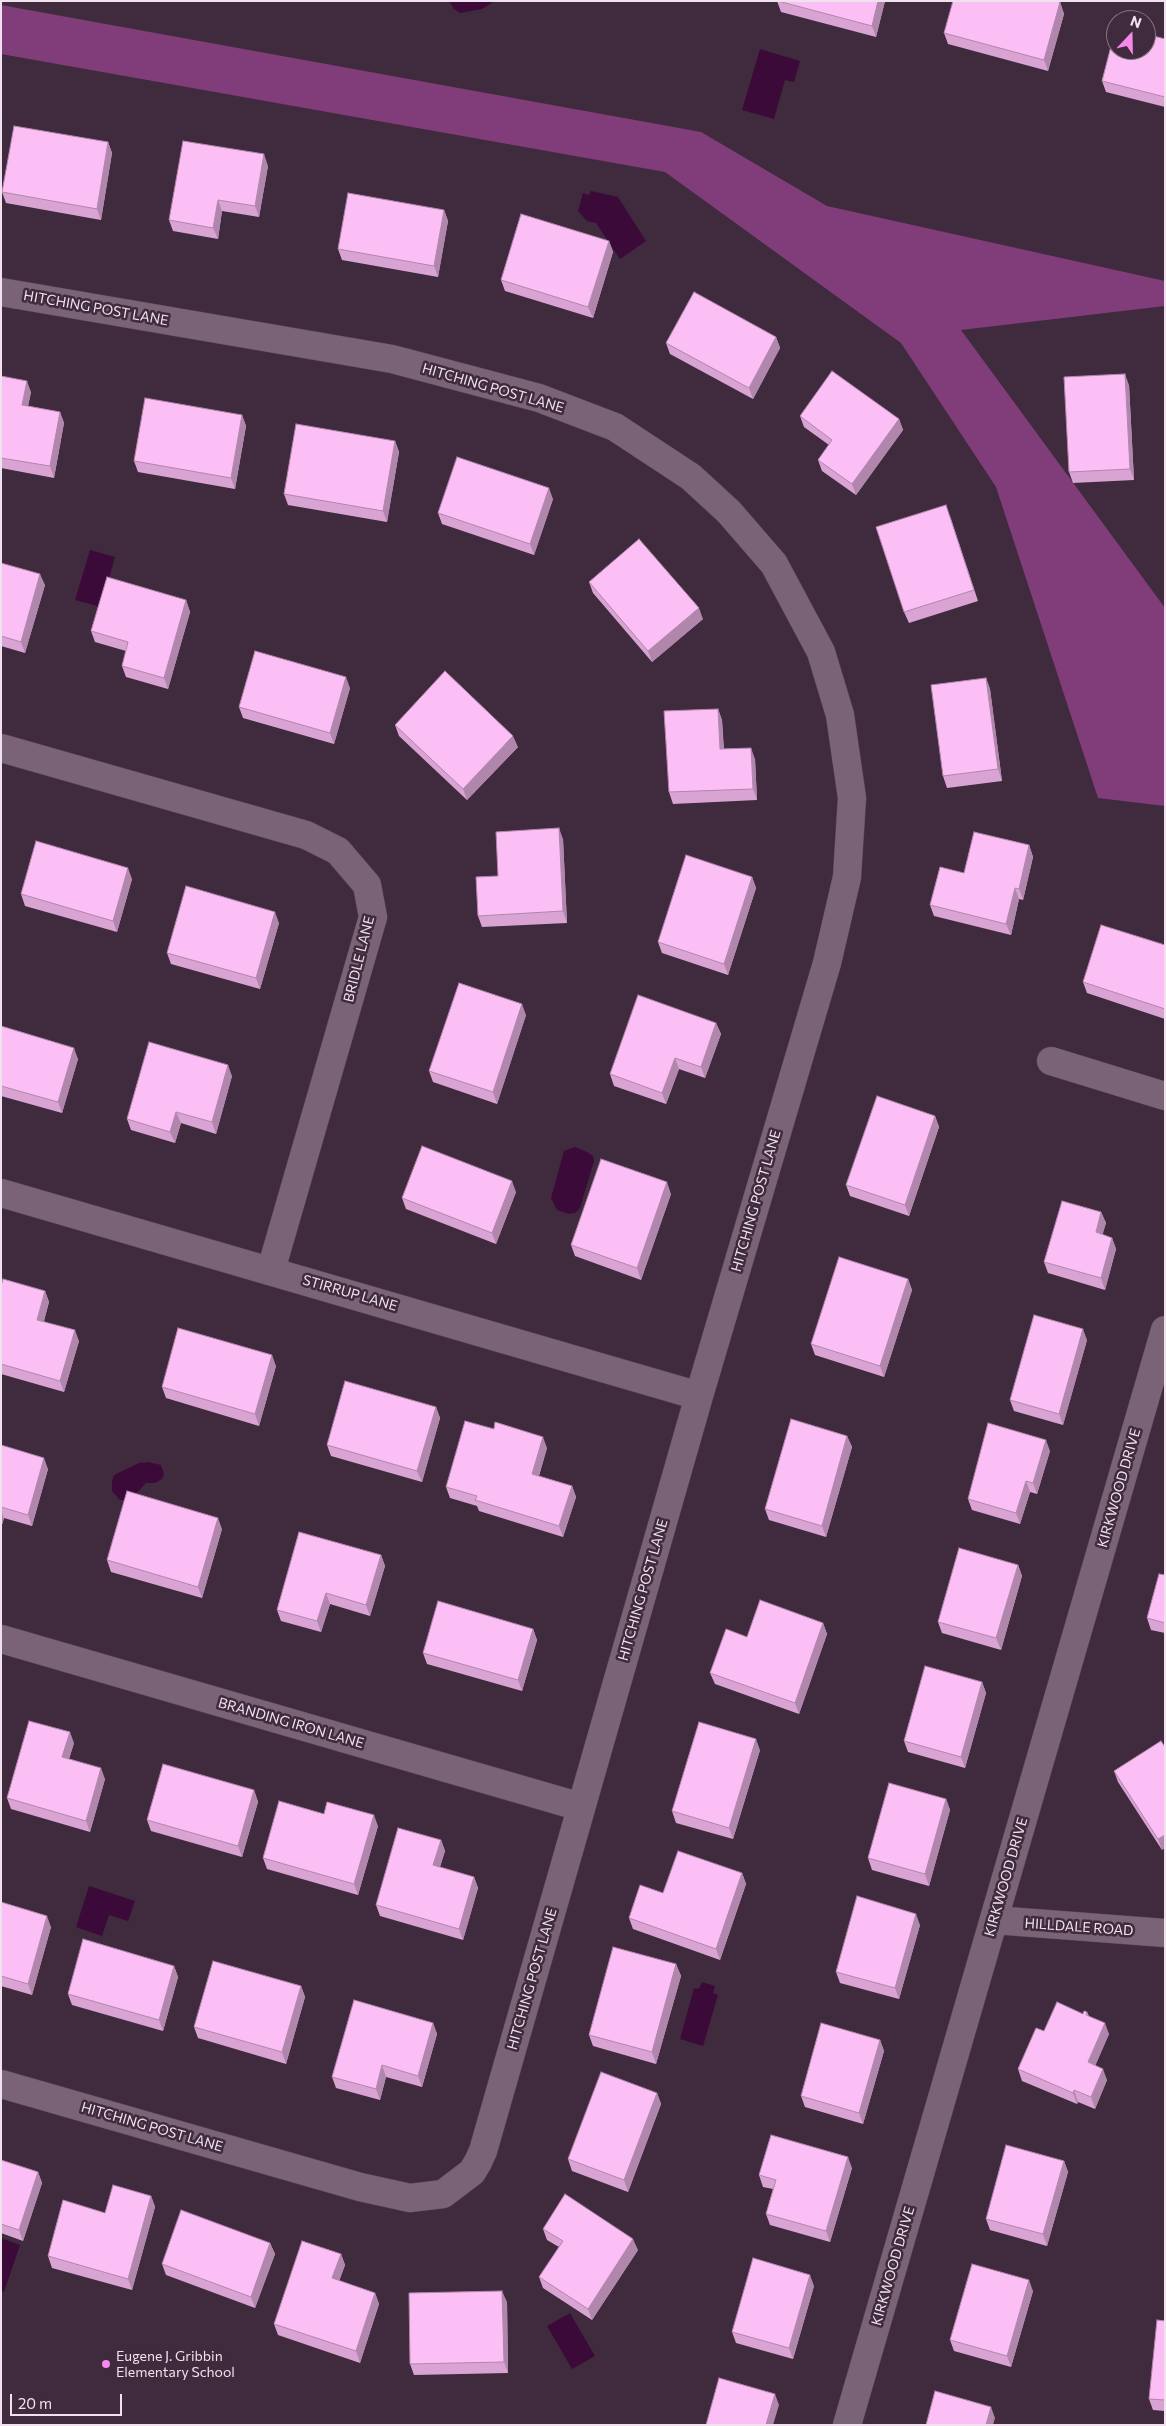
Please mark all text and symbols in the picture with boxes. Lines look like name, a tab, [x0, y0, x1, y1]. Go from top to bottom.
north arrow	[1106, 10, 1156, 60]
text: N	[1128, 12, 1144, 31]
street label: HITCHING POST LANE	[22, 287, 170, 329]
street label: HITCHING POST LANE	[420, 360, 566, 416]
street label: BRIDLE LANE	[340, 914, 378, 1004]
street label: HITCHING POST LANE	[728, 1128, 784, 1274]
street label: STIRRUP LANE	[301, 1271, 399, 1315]
street label: KIRKWOOD DRIVE	[1094, 1426, 1144, 1550]
street label: HITCHING POST LANE	[615, 1517, 671, 1663]
street label: BRANDING IRON LANE	[216, 1694, 366, 1752]
street label: KIRKWOOD DRIVE	[981, 1815, 1031, 1939]
street label: HITCHING POST LANE	[504, 1906, 560, 2052]
street label: HILLDALE ROAD	[1024, 1915, 1134, 1939]
street label: HITCHING POST LANE	[79, 2099, 225, 2155]
street label: KIRKWOOD DRIVE	[868, 2204, 918, 2328]
place label: Eugene J. Gribbin Elementary School	[116, 2348, 235, 2380]
marker: Eugene J. Gribbin Elementary School	[100, 2358, 112, 2370]
scale bar	[12, 2384, 125, 2416]
text: 20 m	[18, 2394, 52, 2412]

